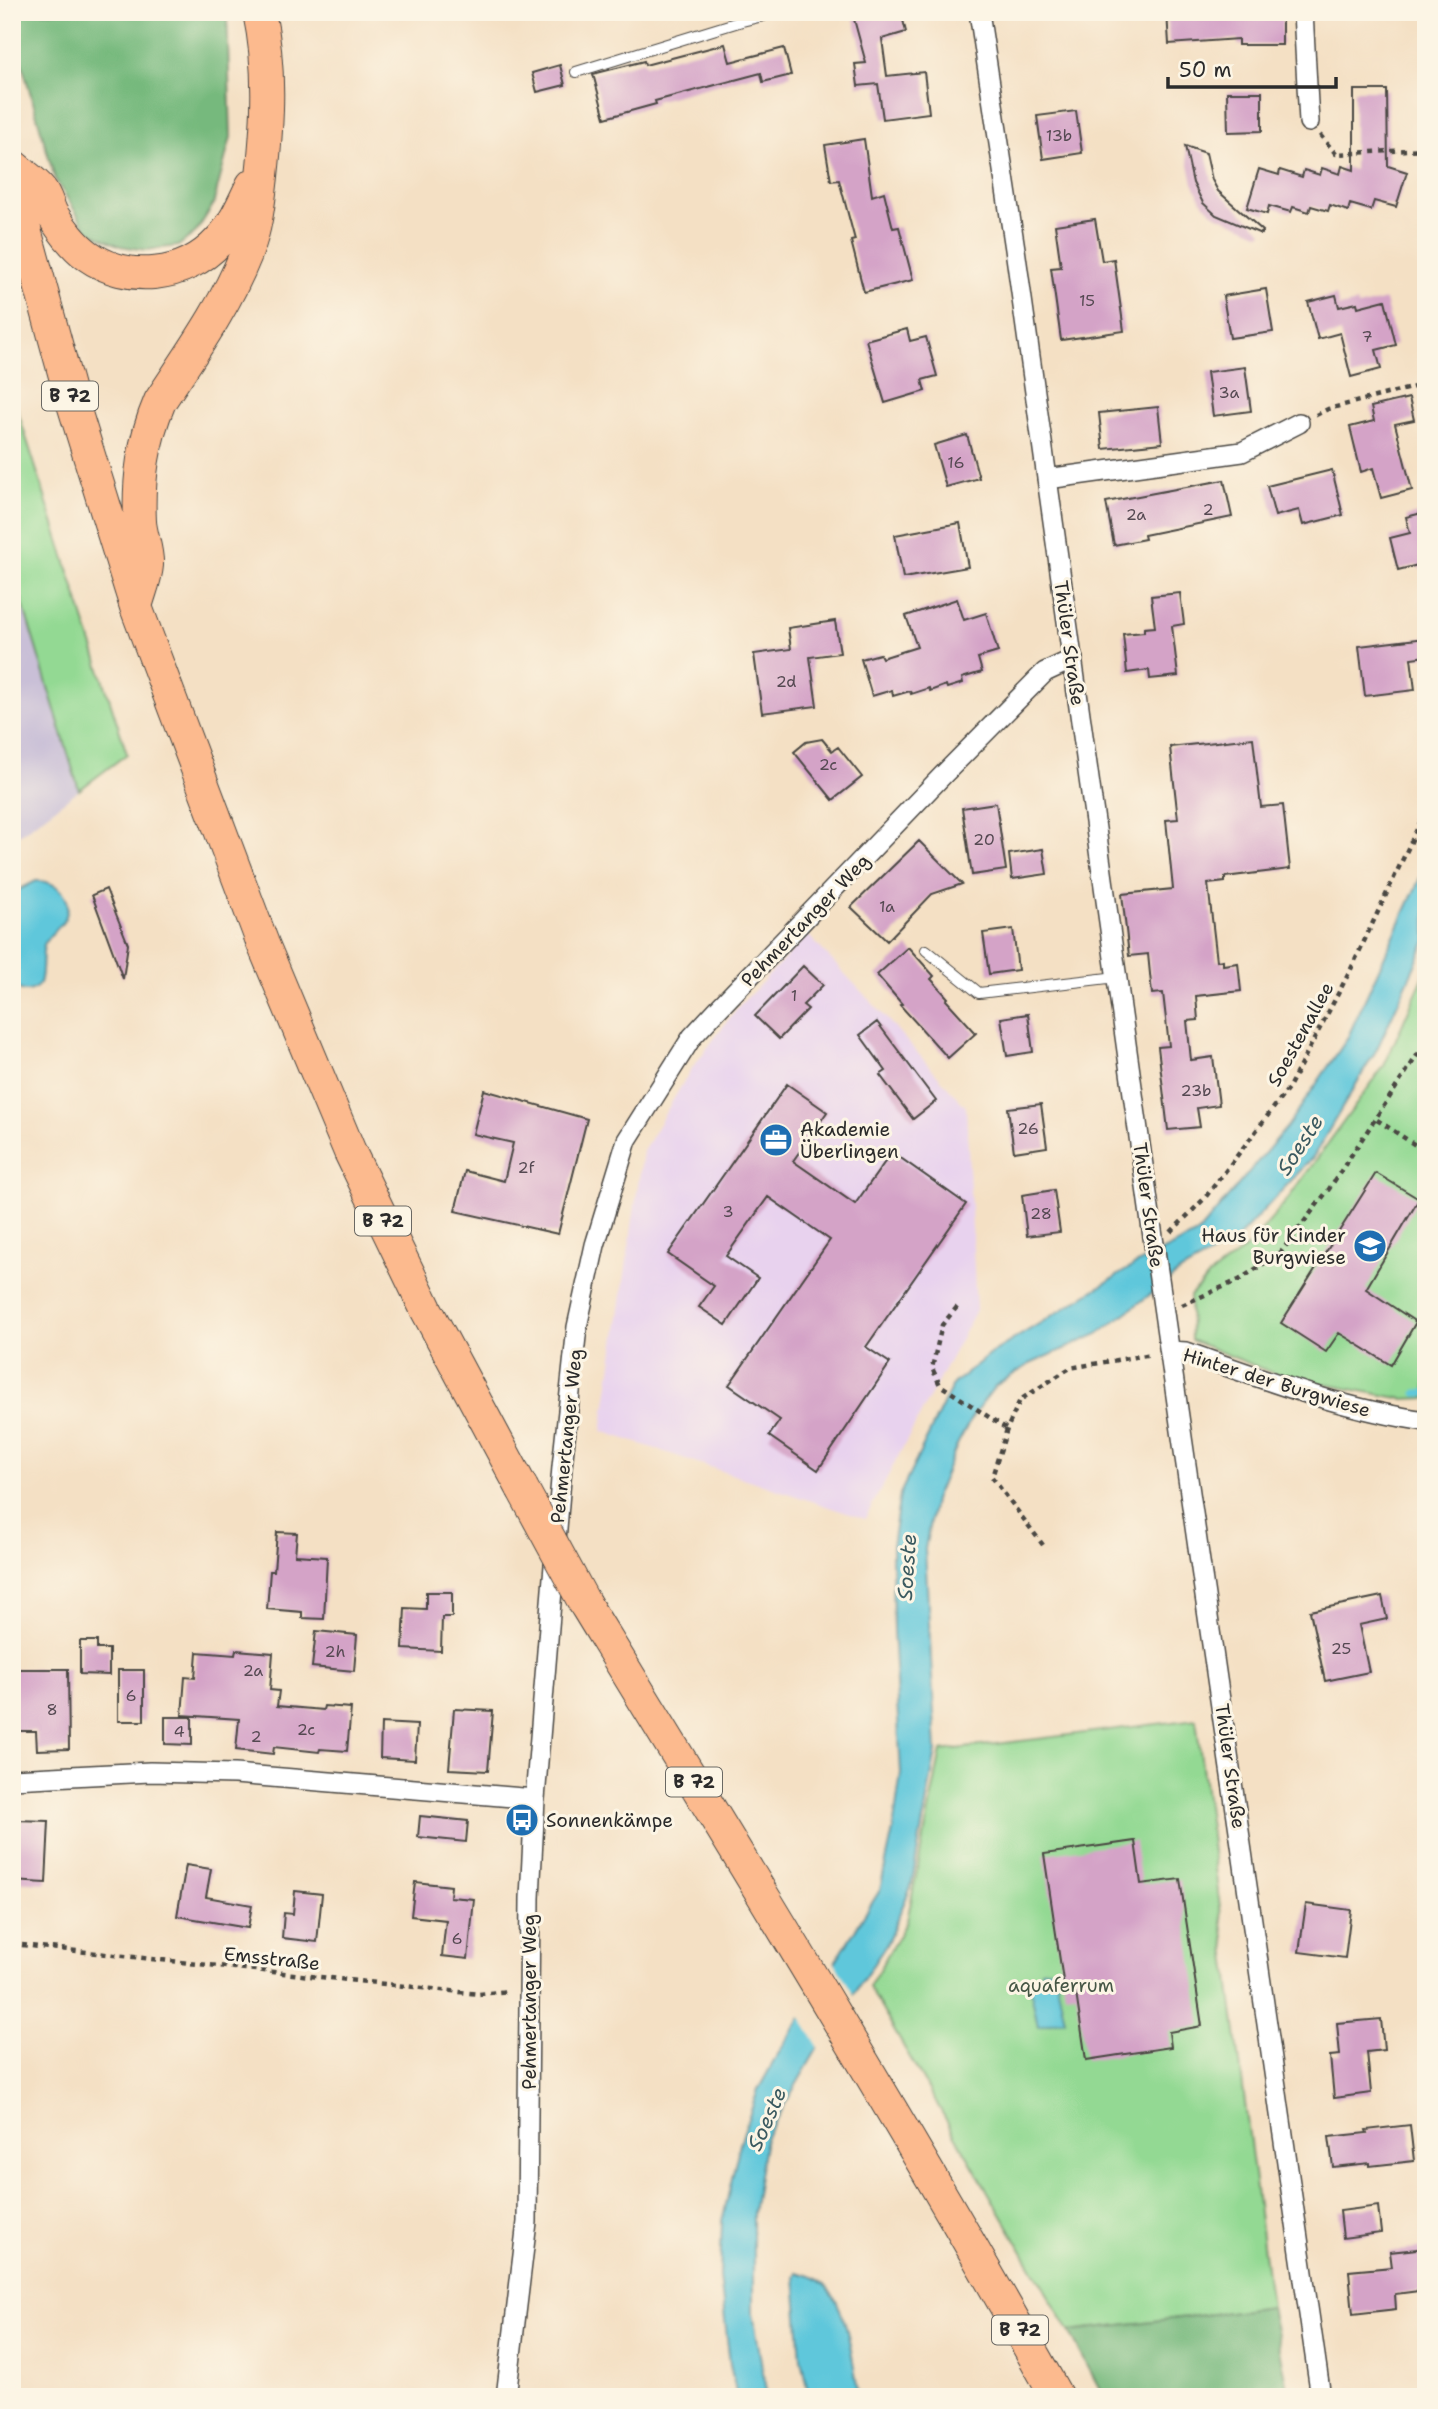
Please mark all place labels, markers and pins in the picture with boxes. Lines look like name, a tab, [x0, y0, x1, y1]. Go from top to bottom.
place label: Akademie Überlingen	[800, 1117, 899, 1164]
office icon: Akademie Überlingen	[757, 1121, 795, 1159]
place label: Haus für Kinder Burgwiese	[1201, 1223, 1346, 1270]
school or university icon: Haus für Kinder Burgwiese	[1351, 1227, 1389, 1265]
bus stop icon: Sonnenkämpe	[503, 1801, 541, 1839]
place label: Sonnenkämpe	[546, 1808, 673, 1833]

